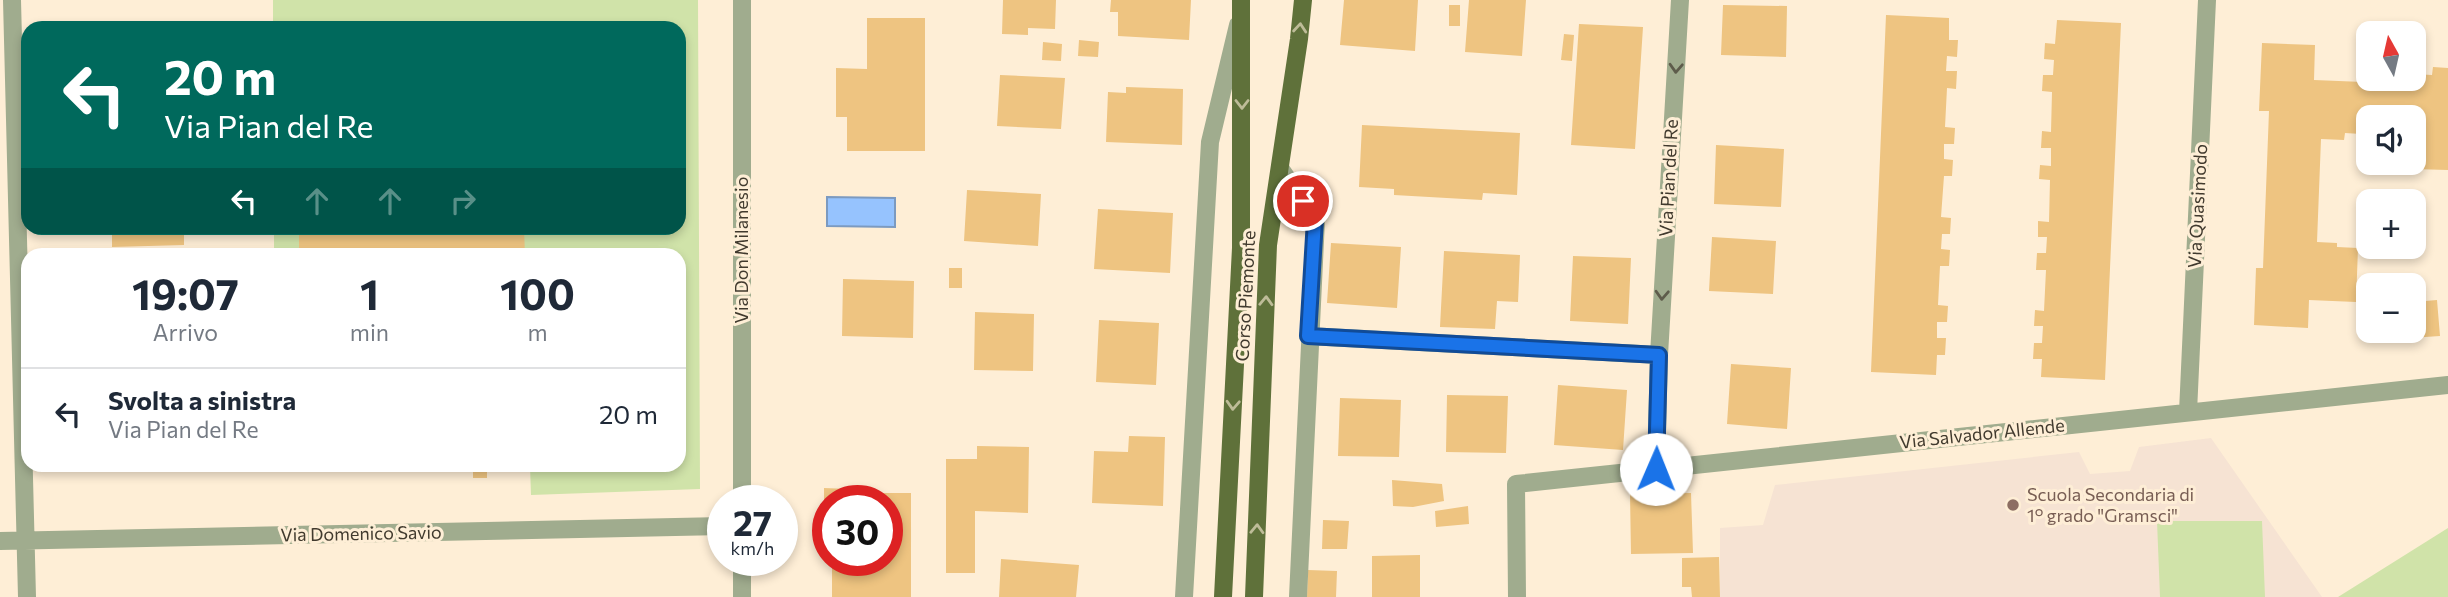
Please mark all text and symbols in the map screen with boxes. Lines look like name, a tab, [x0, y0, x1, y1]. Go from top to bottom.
north arrow	[2356, 21, 2426, 91]
map controls	[2356, 21, 2426, 343]
one-way arrow	[1292, 22, 1307, 33]
text: 20 m	[164, 45, 276, 105]
icon: left	[49, 49, 140, 140]
one-way arrow	[1669, 63, 1684, 74]
one-way arrow	[1234, 99, 1250, 110]
text: Via Pian del Re	[164, 105, 373, 145]
button: sound	[2356, 105, 2426, 175]
street label: Via Pian del Re	[1654, 119, 1682, 237]
street label: Via Quasimodo	[2183, 143, 2211, 269]
pin	[1273, 171, 1333, 231]
street label: Via Don Milanesio	[730, 177, 752, 323]
icon: left	[225, 182, 263, 220]
icon: ahead	[298, 182, 336, 220]
icon: ahead	[371, 182, 409, 220]
icon: right	[444, 182, 482, 220]
icon: arrive	[1284, 182, 1322, 220]
button: +	[2356, 189, 2426, 259]
street label: Corso Piemonte	[1231, 230, 1259, 362]
text: 19:07	[132, 267, 239, 319]
text: 1	[360, 267, 379, 319]
text: 100	[500, 267, 575, 319]
button: −	[2356, 273, 2426, 343]
one-way arrow	[1655, 290, 1670, 301]
one-way arrow	[1258, 296, 1273, 307]
text: Arrivo	[153, 318, 218, 346]
text: min	[350, 318, 389, 346]
text: m	[527, 318, 548, 346]
text: Svolta a sinistra	[108, 384, 296, 415]
icon: left	[49, 395, 87, 433]
text: 20 m	[599, 398, 658, 429]
one-way arrow	[1225, 400, 1240, 411]
street label: Via Salvador Allende	[1898, 413, 2066, 453]
text: Via Pian del Re	[108, 415, 259, 443]
position arrow	[1619, 432, 1693, 506]
place label: Scuola Secondaria di 1° grado "Gramsci"	[2027, 483, 2194, 526]
speed limit sign: 30	[812, 485, 903, 576]
marker: Scuola Secondaria di 1° grado "Gramsci"	[2005, 497, 2021, 513]
text: 27	[733, 500, 772, 543]
street label: Via Domenico Savio	[280, 521, 442, 545]
one-way arrow	[1249, 523, 1264, 534]
text: km/h	[731, 537, 774, 559]

